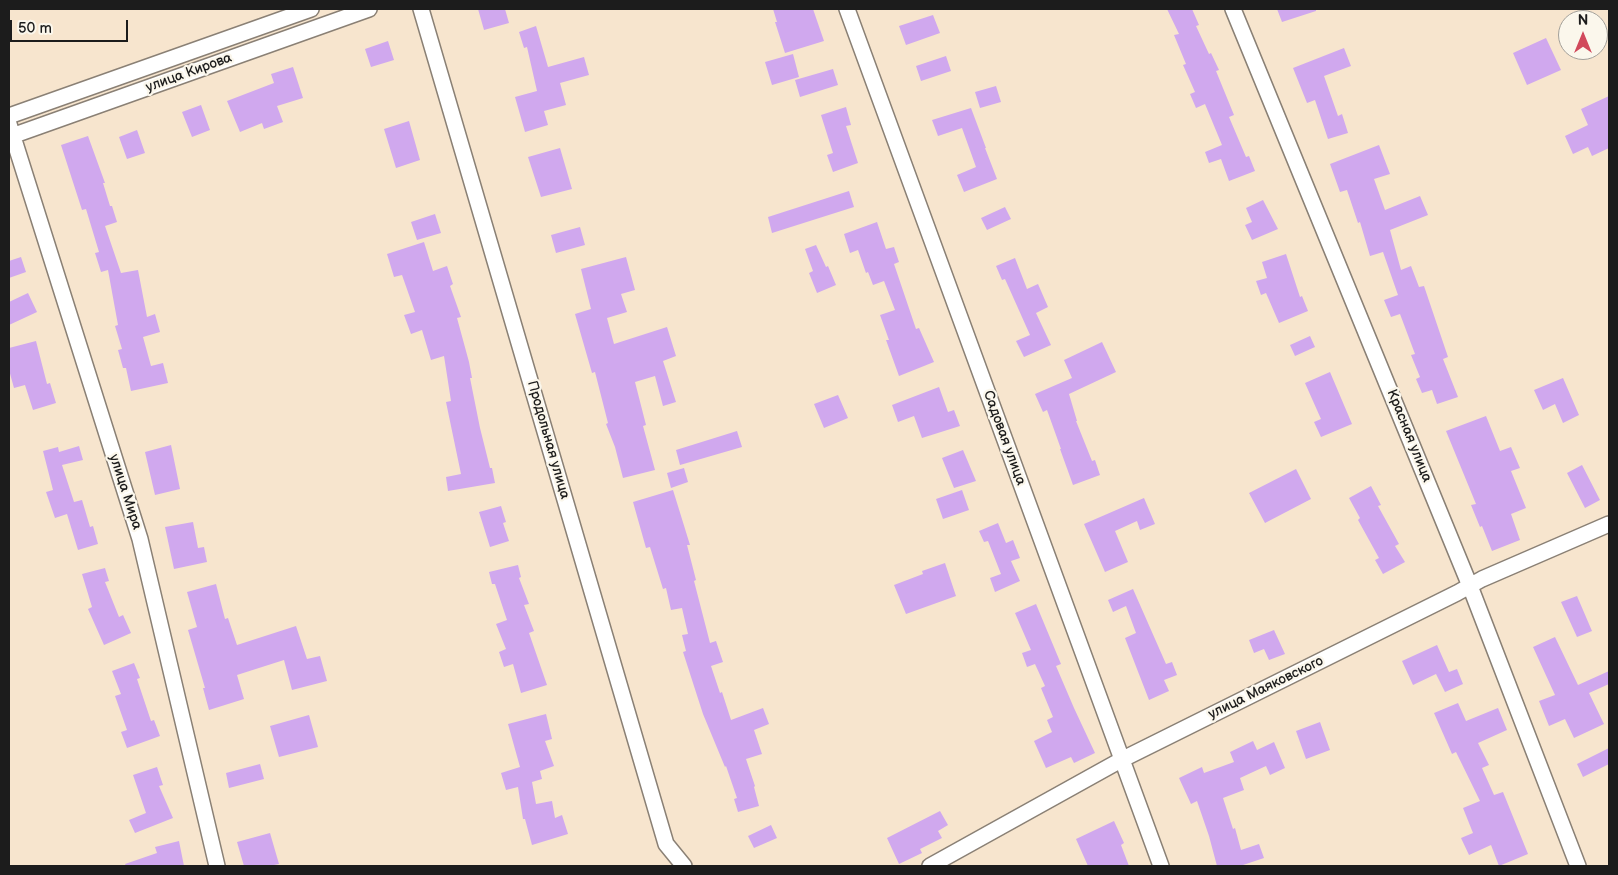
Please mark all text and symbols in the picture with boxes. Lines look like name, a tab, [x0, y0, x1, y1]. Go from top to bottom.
scale bar	[12, 10, 130, 42]
north arrow	[1558, 10, 1608, 60]
text: N	[1578, 12, 1588, 29]
text: 50 m	[18, 19, 52, 38]
street label: улица Кирова	[144, 50, 234, 96]
street label: Продольная улица	[523, 379, 573, 501]
street label: Красная улица	[1383, 387, 1435, 485]
street label: Садовая улица	[979, 388, 1029, 488]
street label: улица Мира	[105, 452, 145, 532]
street label: улица Маяковского	[1206, 653, 1326, 723]

